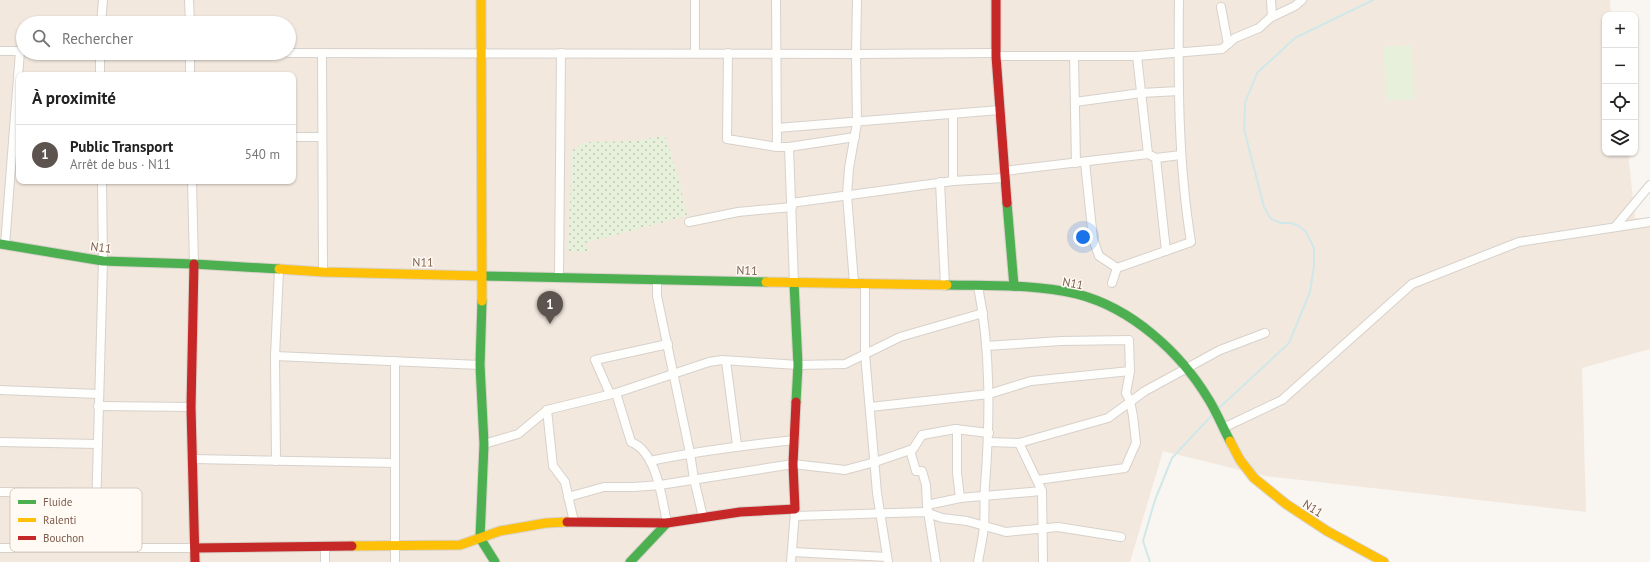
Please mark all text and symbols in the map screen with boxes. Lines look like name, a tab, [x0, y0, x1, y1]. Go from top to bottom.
map controls	[1602, 12, 1638, 156]
button: +	[1602, 12, 1638, 48]
search box	[16, 16, 296, 60]
icon: search	[30, 27, 52, 49]
text: Rechercher	[62, 29, 133, 48]
button: −	[1602, 48, 1638, 84]
button: locate	[1602, 84, 1638, 120]
text: À proximité	[32, 87, 116, 109]
button: layers	[1602, 120, 1638, 156]
text: Public Transport	[70, 137, 173, 156]
text: 1	[41, 146, 49, 163]
text: 540 m	[245, 146, 280, 163]
text: Arrêt de bus · N11	[70, 156, 171, 173]
your location	[1073, 227, 1093, 247]
street label: N11	[90, 238, 112, 256]
street label: N11	[412, 254, 434, 270]
street label: N11	[736, 262, 758, 278]
street label: N11	[1061, 274, 1085, 292]
pin: 1	[537, 291, 563, 324]
legend	[10, 488, 142, 552]
text: Fluide	[43, 495, 73, 509]
street label: N11	[1300, 496, 1326, 520]
text: Ralenti	[43, 513, 76, 527]
text: Bouchon	[43, 531, 84, 545]

